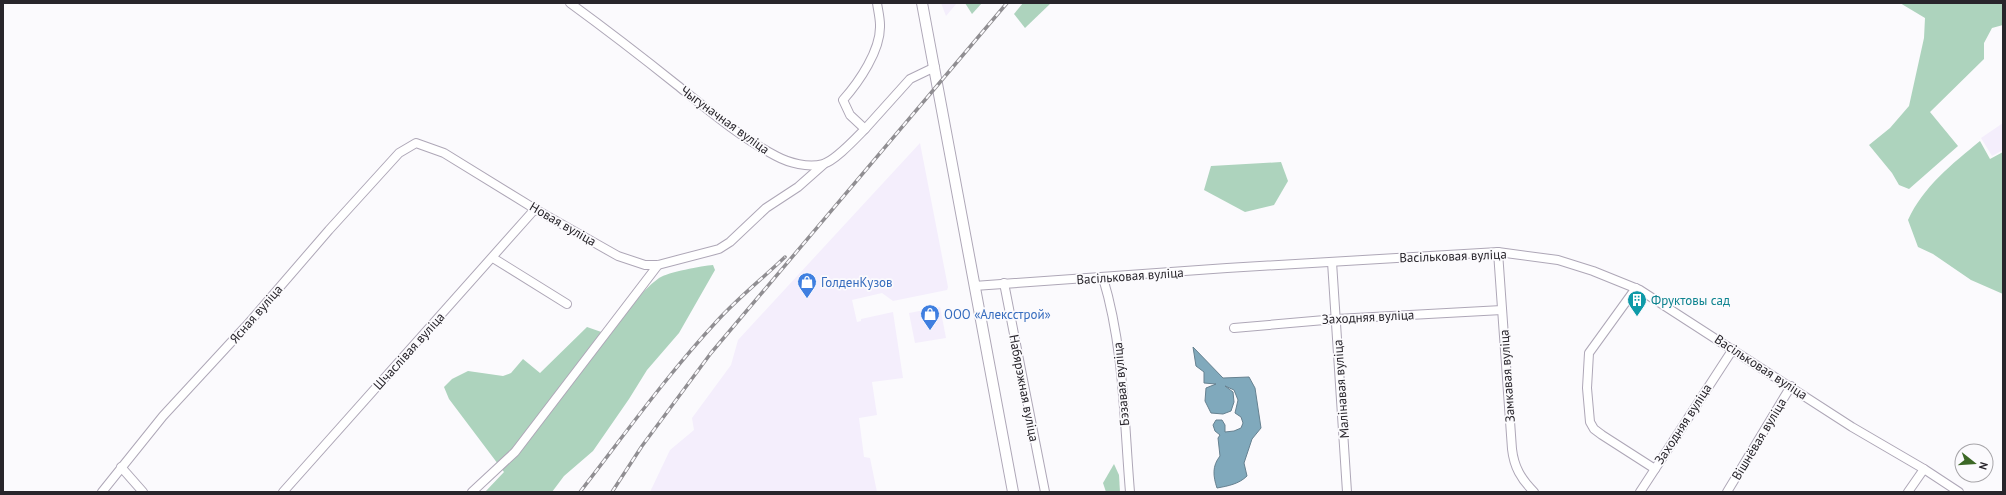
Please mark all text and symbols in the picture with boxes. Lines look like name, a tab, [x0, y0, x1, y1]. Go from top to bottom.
street label: Чыгуначная вуліца	[677, 82, 773, 158]
street label: Новая вуліца	[527, 198, 599, 250]
street label: Васільковая вуліца	[1399, 246, 1507, 266]
street label: Васільковая вуліца	[1076, 264, 1184, 288]
shop icon: ГолденКузов	[796, 271, 818, 299]
place label: ГолденКузов	[821, 274, 893, 291]
street label: Ясная вуліца	[226, 281, 286, 347]
building icon: Фруктовы сад	[1626, 289, 1648, 317]
place label: Фруктовы сад	[1651, 292, 1730, 309]
shop icon: ООО «Алексстрой»	[919, 303, 941, 331]
place label: ООО «Алексстрой»	[944, 306, 1051, 323]
street label: Заходняя вуліца	[1321, 306, 1415, 328]
street label: Шчаслівая вуліца	[370, 309, 448, 393]
street label: Замкавая вуліца	[1495, 329, 1519, 423]
street label: Васільковая вуліца	[1711, 331, 1811, 403]
street label: Набярэжная вуліца	[1005, 333, 1043, 443]
street label: Малінавая вуліца	[1329, 339, 1353, 439]
street label: Бэзавая вуліца	[1109, 341, 1133, 427]
street label: Заходняя вуліца	[1651, 381, 1715, 467]
street label: Вішнёвая вуліца	[1728, 395, 1790, 483]
north arrow	[1954, 443, 1994, 483]
text: N	[1976, 460, 1991, 471]

